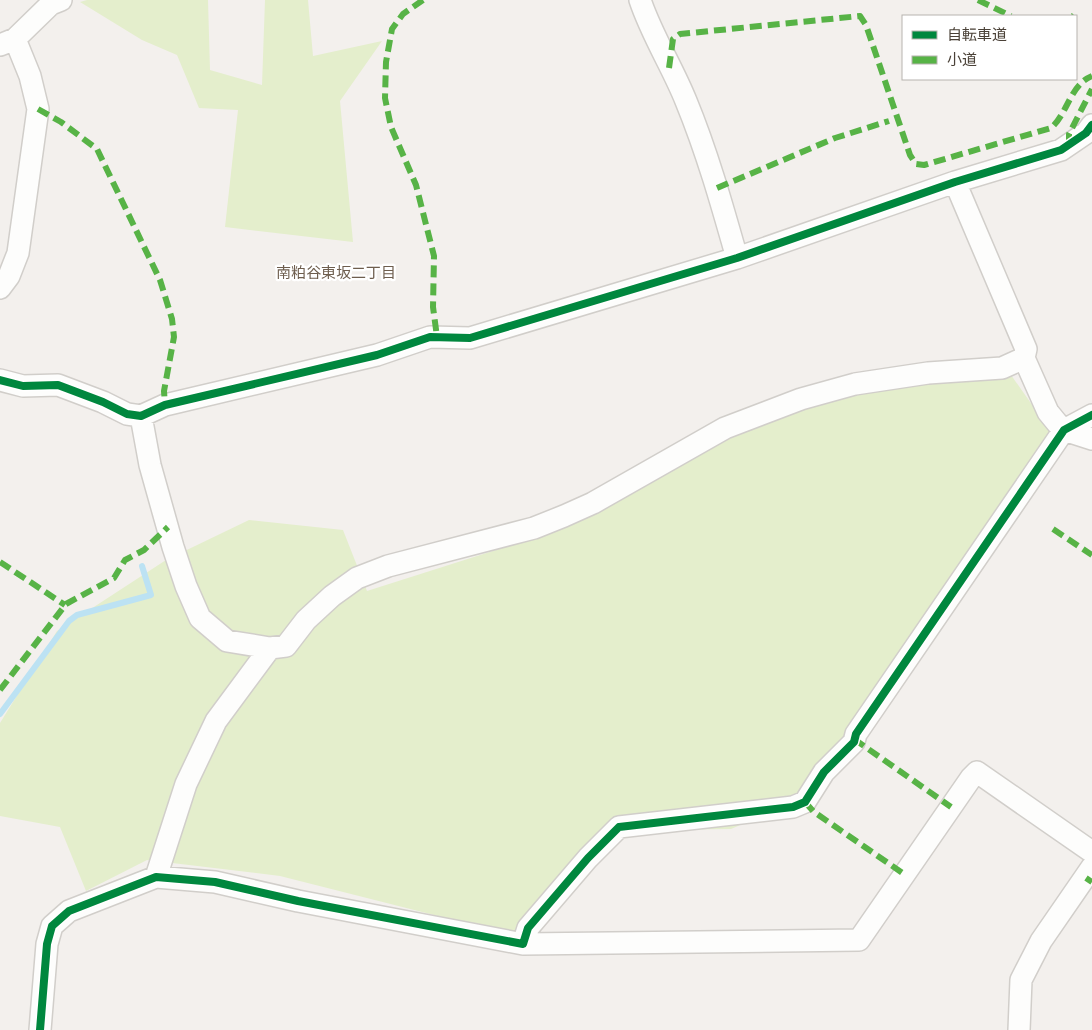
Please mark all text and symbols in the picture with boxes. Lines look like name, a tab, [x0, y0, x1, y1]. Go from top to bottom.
legend	[902, 15, 1077, 80]
text: 自転車道	[947, 25, 1007, 46]
text: 小道	[947, 50, 977, 71]
district label: 南粕谷東坂二丁目	[276, 263, 396, 284]

